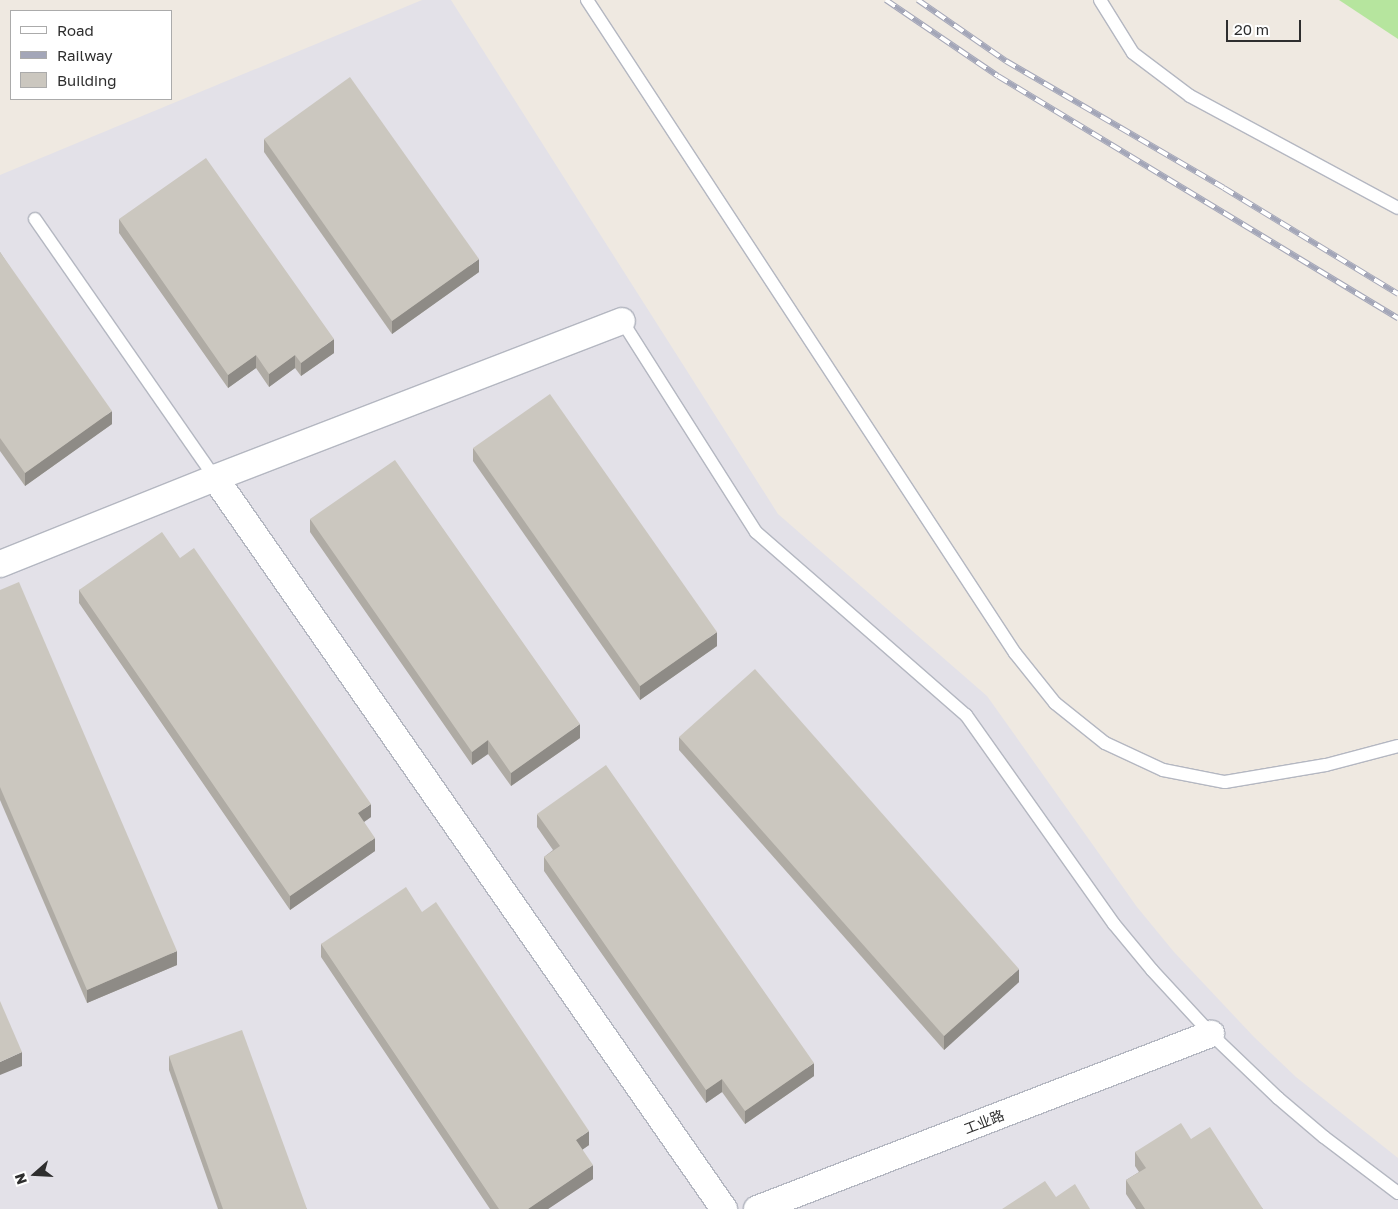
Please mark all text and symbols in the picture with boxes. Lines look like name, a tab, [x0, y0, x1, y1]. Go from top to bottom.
legend	[10, 10, 172, 100]
scale bar	[1228, 10, 1303, 42]
text: 20 m	[1234, 20, 1269, 38]
text: Road	[57, 21, 94, 39]
text: Railway	[57, 46, 113, 64]
text: Building	[57, 71, 117, 89]
street label: 工业路	[961, 1107, 1007, 1137]
north arrow	[10, 1149, 60, 1199]
text: N	[11, 1171, 30, 1187]

